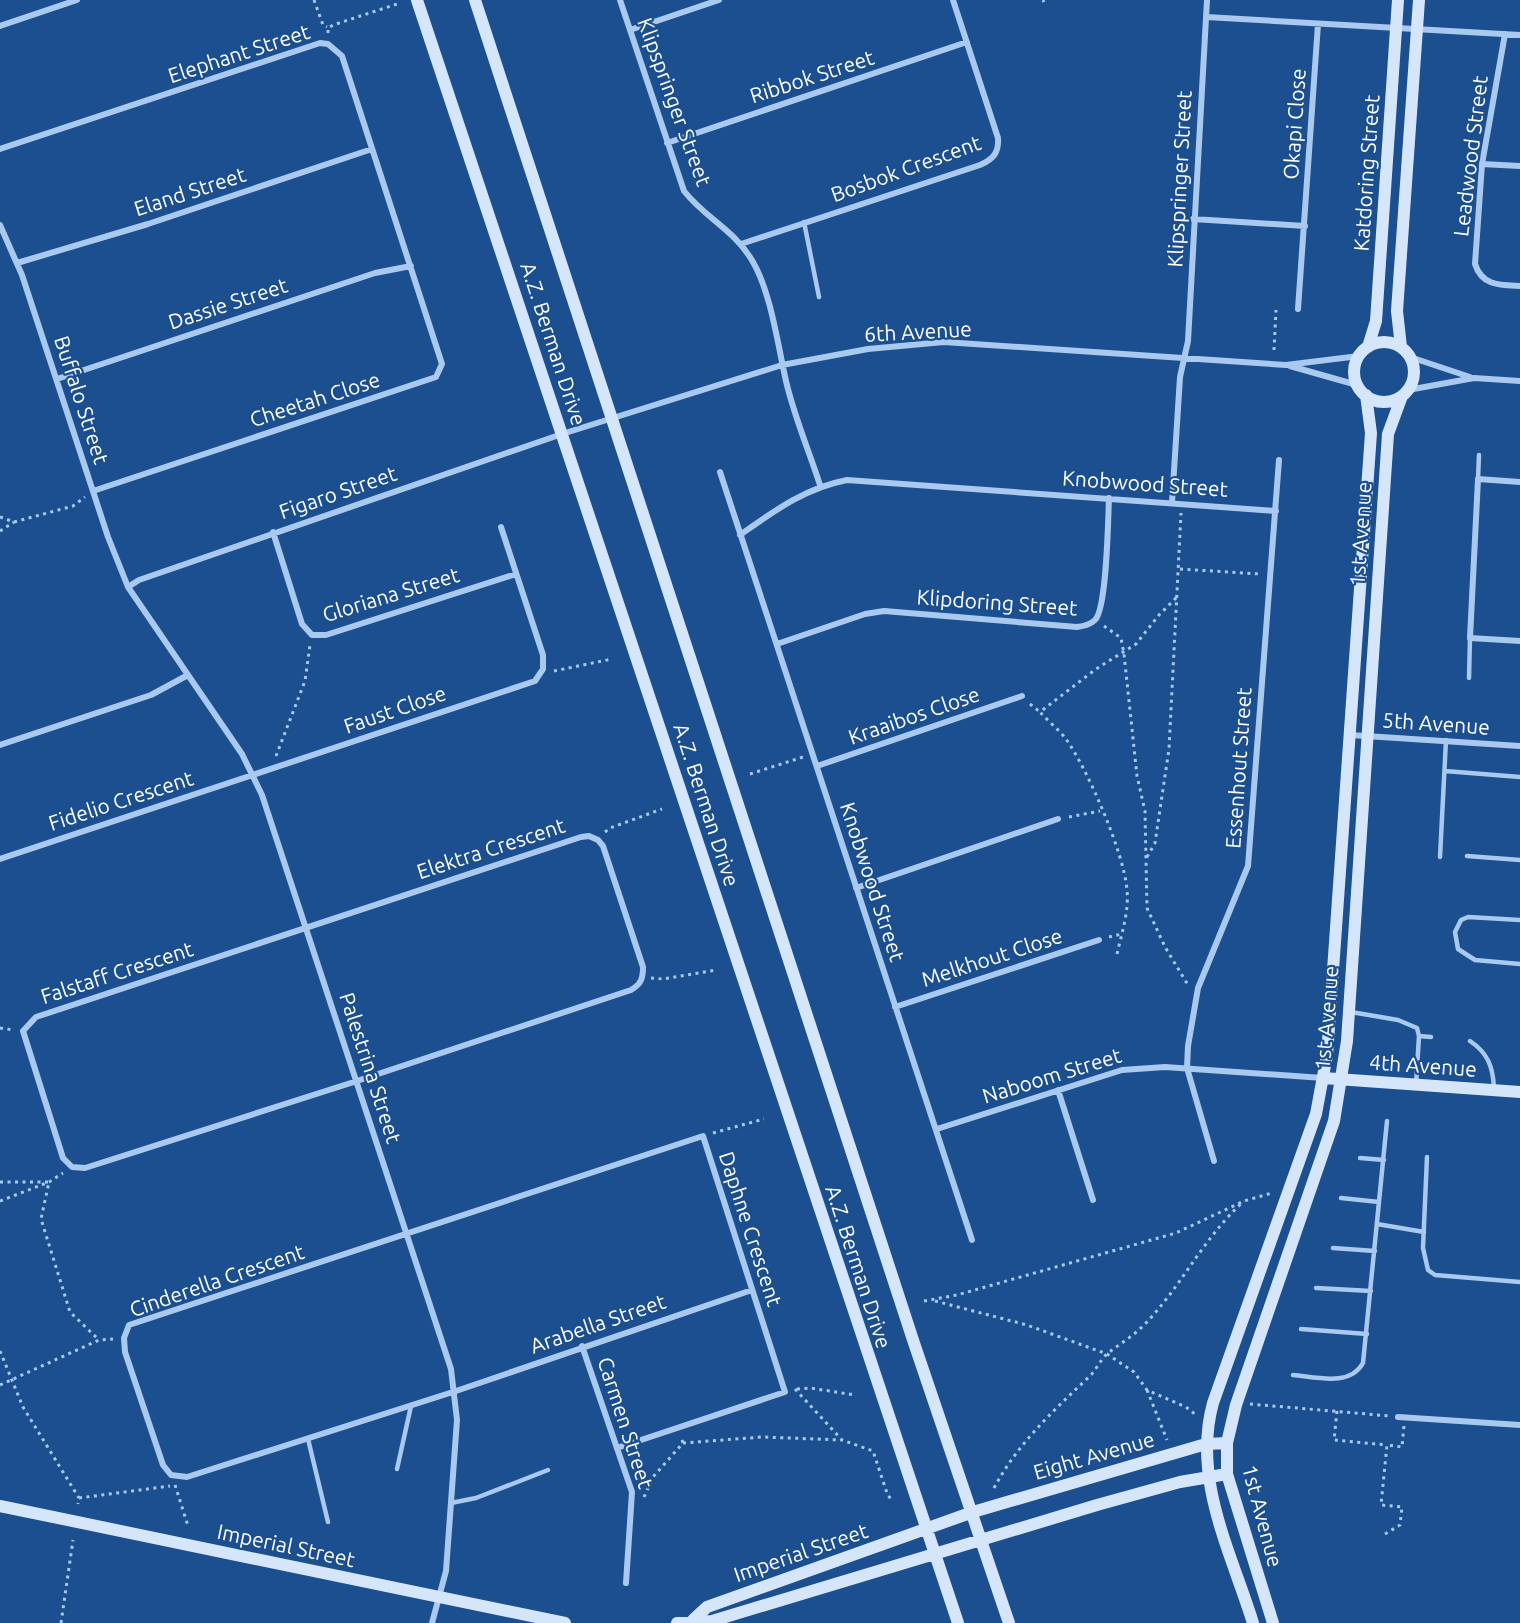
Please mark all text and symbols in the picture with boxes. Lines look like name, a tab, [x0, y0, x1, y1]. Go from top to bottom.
street label: Klipspringer Street	[633, 14, 717, 189]
street label: Elephant Street	[165, 19, 313, 87]
street label: Ribbok Street	[747, 45, 877, 107]
street label: Okapi Close	[1278, 68, 1310, 180]
street label: Leadwood Street	[1448, 74, 1492, 238]
street label: Klipspringer Street	[1162, 90, 1196, 268]
street label: Katdoring Street	[1349, 94, 1383, 252]
street label: Bosbok Crescent	[827, 130, 984, 206]
street label: Eland Street	[131, 162, 248, 220]
street label: A.Z. Berman Drive	[516, 259, 592, 428]
street label: Dassie Street	[165, 272, 290, 334]
street label: 6th Avenue	[864, 316, 972, 346]
street label: Buffalo Street	[50, 333, 114, 467]
street label: Cheetah Close	[247, 367, 383, 431]
street label: Figaro Street	[276, 461, 400, 523]
street label: Knobwood Street	[1061, 465, 1229, 501]
street label: 1st Avenue	[1344, 481, 1376, 587]
street label: Gloriana Street	[319, 562, 462, 626]
street label: Klipdoring Street	[916, 584, 1078, 620]
street label: Faust Close	[340, 680, 449, 738]
street label: Kraaibos Close	[845, 681, 982, 749]
street label: Essenhout Street	[1220, 687, 1256, 849]
street label: 5th Avenue	[1382, 707, 1491, 739]
street label: A.Z. Berman Drive	[669, 720, 745, 889]
street label: Fidelio Crescent	[45, 765, 196, 835]
street label: Knobwood Street	[836, 799, 910, 964]
street label: Elektra Crescent	[414, 813, 568, 883]
street label: Melkhout Close	[918, 923, 1065, 991]
street label: Falstaff Crescent	[38, 936, 196, 1008]
street label: 1st Avenue	[1309, 965, 1343, 1071]
street label: Palestrina Street	[335, 989, 407, 1146]
street label: Naboom Street	[979, 1042, 1124, 1108]
street label: 4th Avenue	[1369, 1049, 1478, 1081]
street label: Daphne Crescent	[715, 1148, 787, 1309]
street label: A.Z. Berman Drive	[821, 1182, 897, 1351]
street label: Cinderella Crescent	[126, 1239, 307, 1321]
street label: Arabella Street	[527, 1289, 668, 1357]
street label: Carmen Street	[593, 1354, 659, 1491]
street label: Eight Avenue	[1030, 1426, 1157, 1484]
street label: 1st Avenue	[1238, 1462, 1288, 1569]
street label: Imperial Street	[730, 1518, 871, 1586]
street label: Imperial Street	[215, 1519, 357, 1571]

